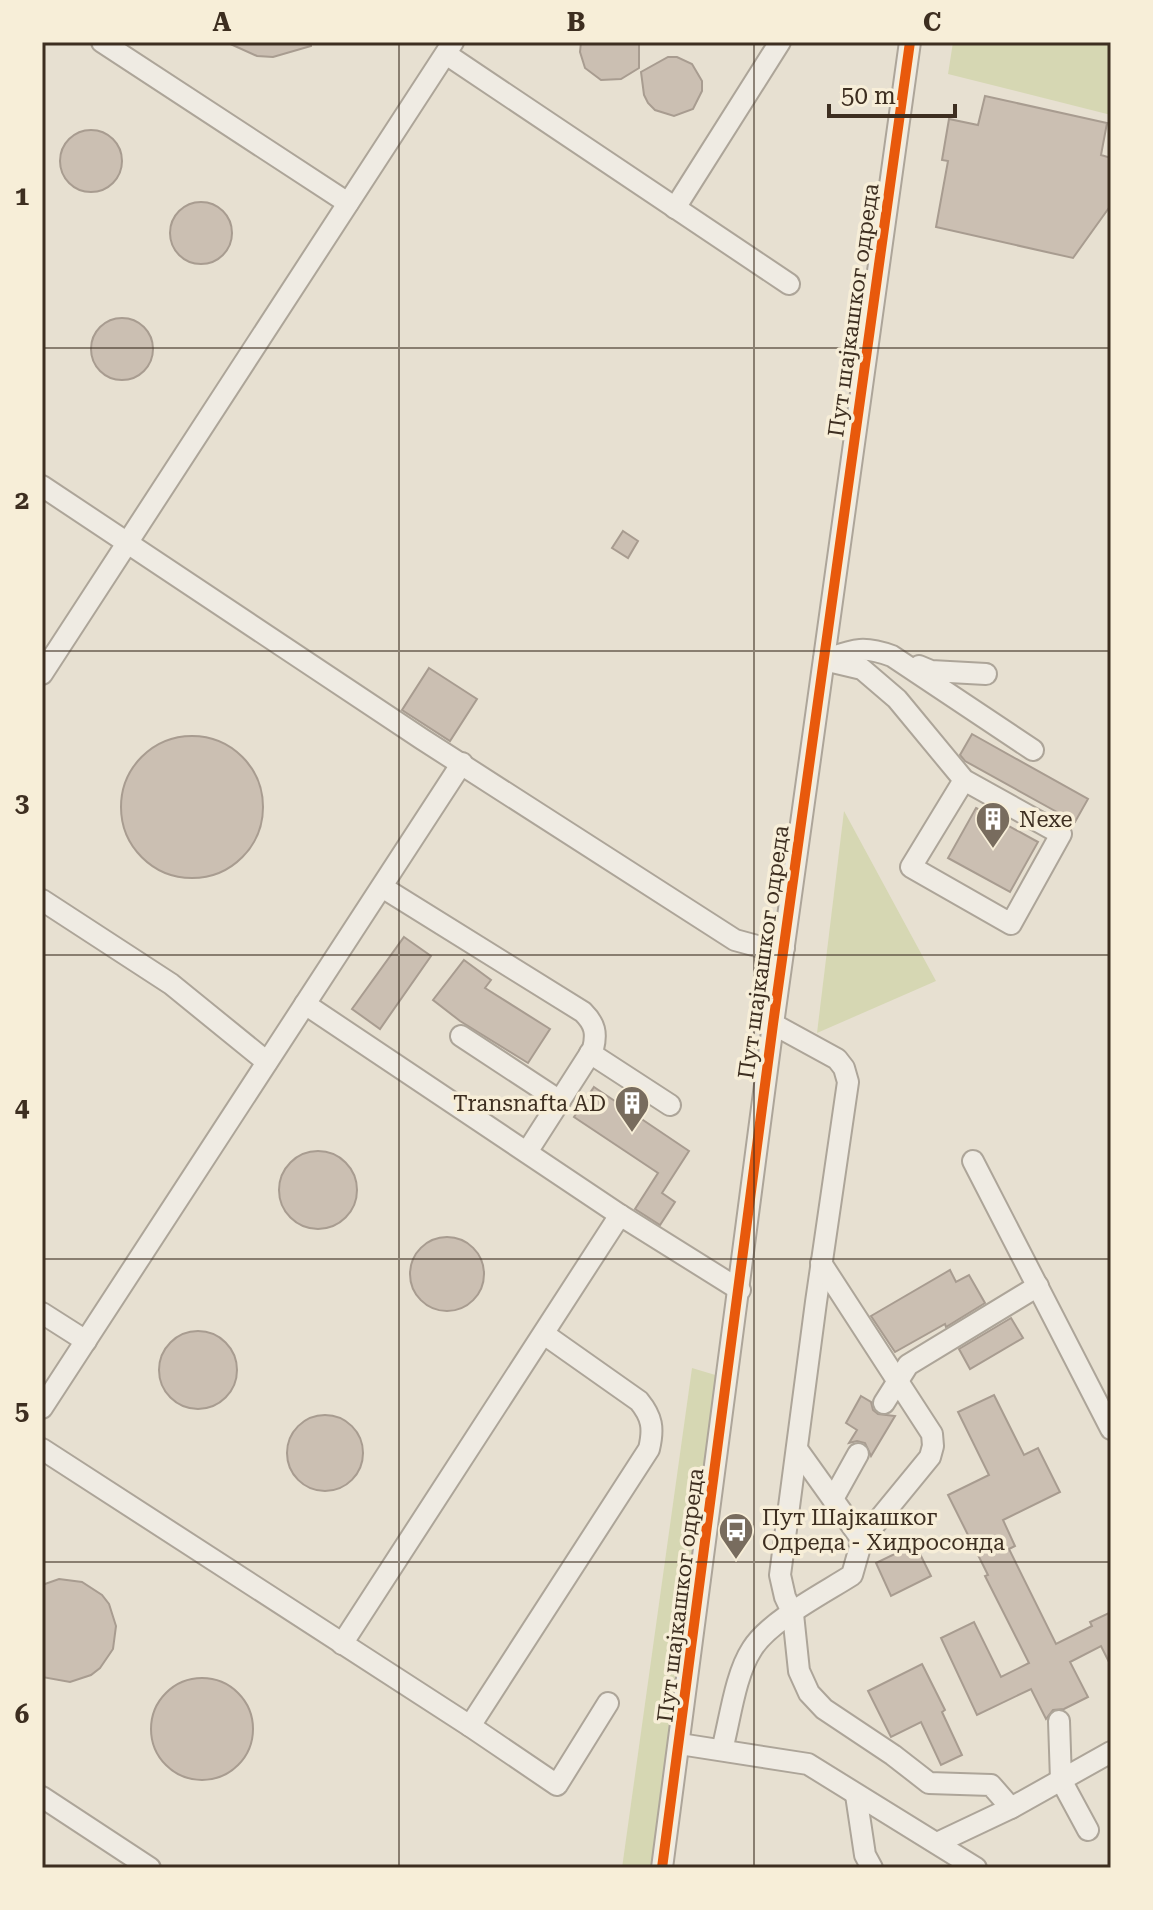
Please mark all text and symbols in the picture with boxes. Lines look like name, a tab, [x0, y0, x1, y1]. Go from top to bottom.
text: A	[213, 7, 232, 37]
text: B	[567, 7, 585, 37]
text: C	[923, 7, 941, 37]
scale bar	[829, 68, 955, 118]
text: 50 m	[841, 82, 896, 110]
text: 1	[15, 181, 29, 211]
street label: Пут шајкашког одреда	[823, 182, 884, 438]
text: 2	[15, 485, 29, 515]
text: 3	[15, 788, 29, 818]
building icon: Nexe	[974, 800, 1012, 850]
place label: Nexe	[1019, 807, 1073, 832]
street label: Пут шајкашког одреда	[733, 824, 794, 1080]
building icon: Transnafta AD	[613, 1084, 651, 1134]
place label: Transnafta AD	[453, 1091, 606, 1116]
text: 4	[15, 1092, 30, 1122]
text: 5	[15, 1396, 29, 1426]
street label: Пут шајкашког одреда	[653, 1467, 708, 1724]
place label: Пут Шајкашког Одреда - Хидросонда	[762, 1505, 1005, 1555]
bus stop icon: Пут Шајкашког Одреда - Хидросонда	[717, 1511, 755, 1561]
text: 6	[15, 1699, 29, 1729]

